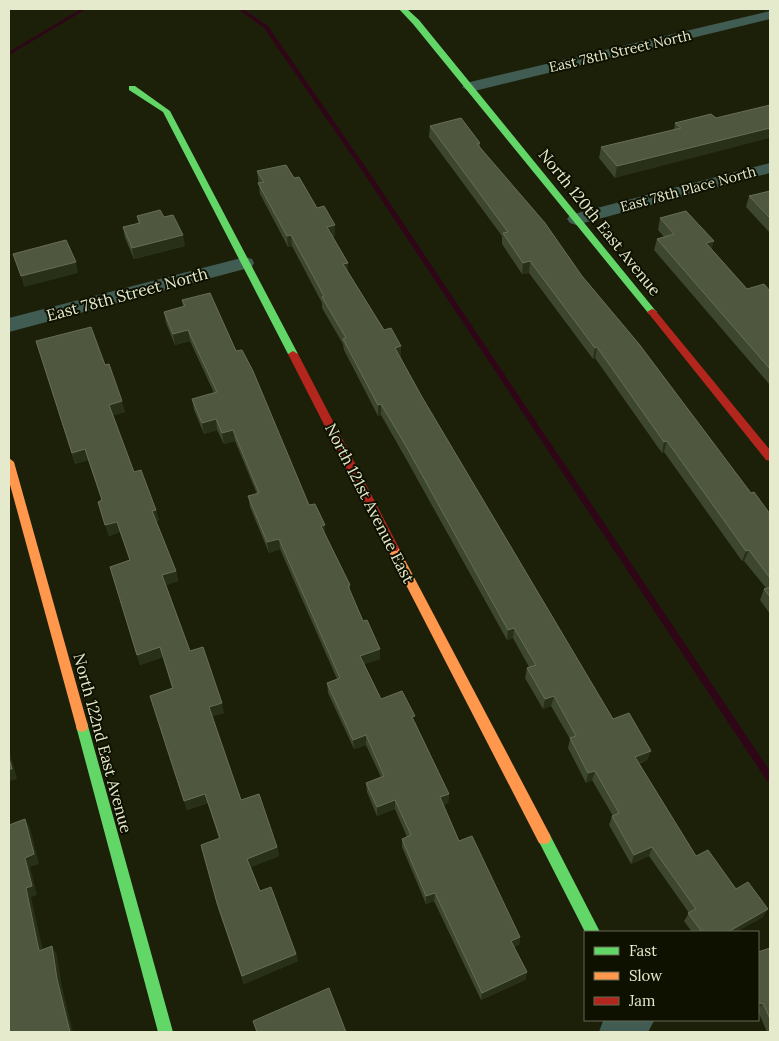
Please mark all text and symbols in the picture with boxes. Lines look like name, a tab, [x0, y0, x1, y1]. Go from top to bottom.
street label: East 78th Street North	[547, 26, 693, 76]
street label: North 120th East Avenue	[535, 145, 666, 300]
street label: East 78th Place North	[618, 162, 758, 216]
street label: East 78th Street North	[44, 263, 210, 325]
street label: North 121st Avenue East	[321, 420, 419, 587]
street label: North 122nd East Avenue	[69, 651, 137, 835]
legend	[584, 931, 759, 1021]
text: Fast	[629, 941, 657, 960]
text: Slow	[629, 966, 662, 985]
text: Jam	[628, 991, 656, 1010]

